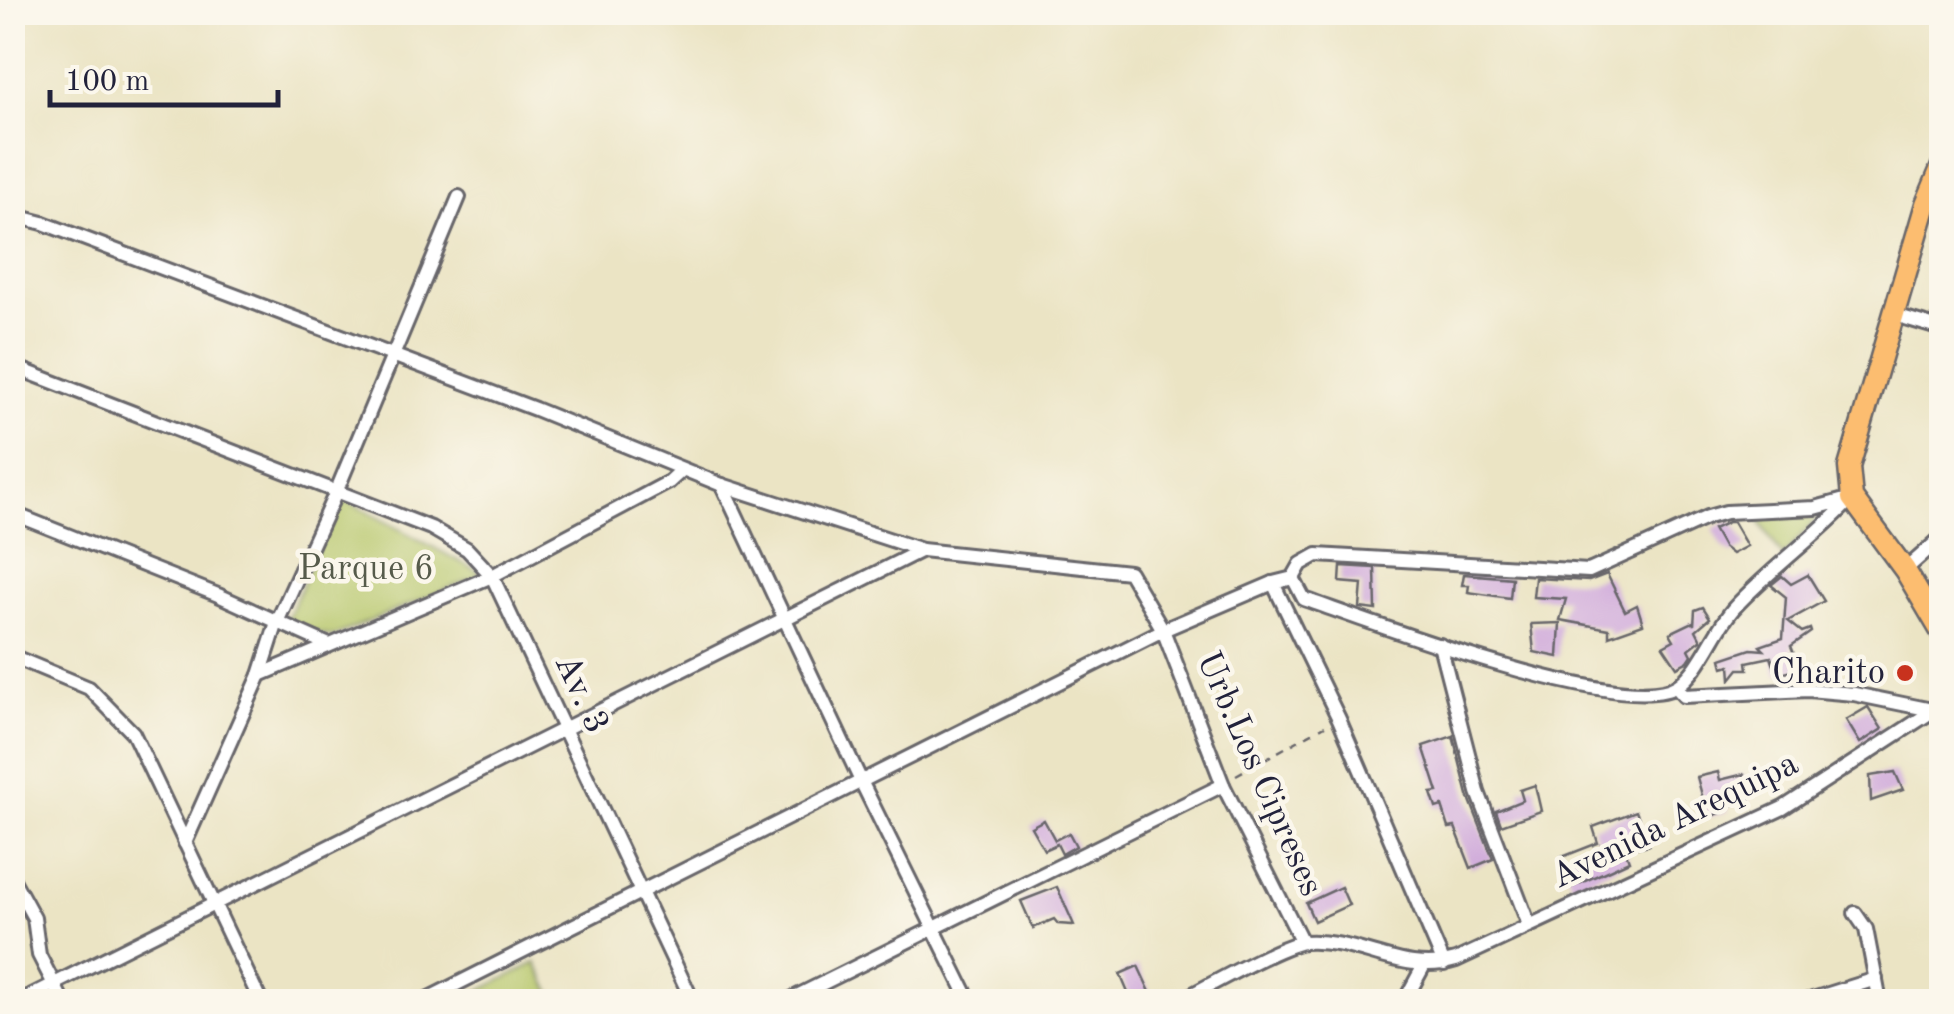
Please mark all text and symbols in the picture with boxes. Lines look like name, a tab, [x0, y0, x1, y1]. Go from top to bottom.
scale bar	[50, 45, 278, 107]
text: 100 m	[65, 67, 149, 97]
park label: Parque 6	[298, 552, 434, 587]
street label: Urb.Los Cipreses	[1189, 647, 1329, 901]
street label: Av. 3	[548, 649, 614, 739]
place label: Charito	[1772, 656, 1885, 691]
marker: Charito	[1894, 662, 1916, 684]
street label: Avenida Arequipa	[1546, 746, 1804, 896]

